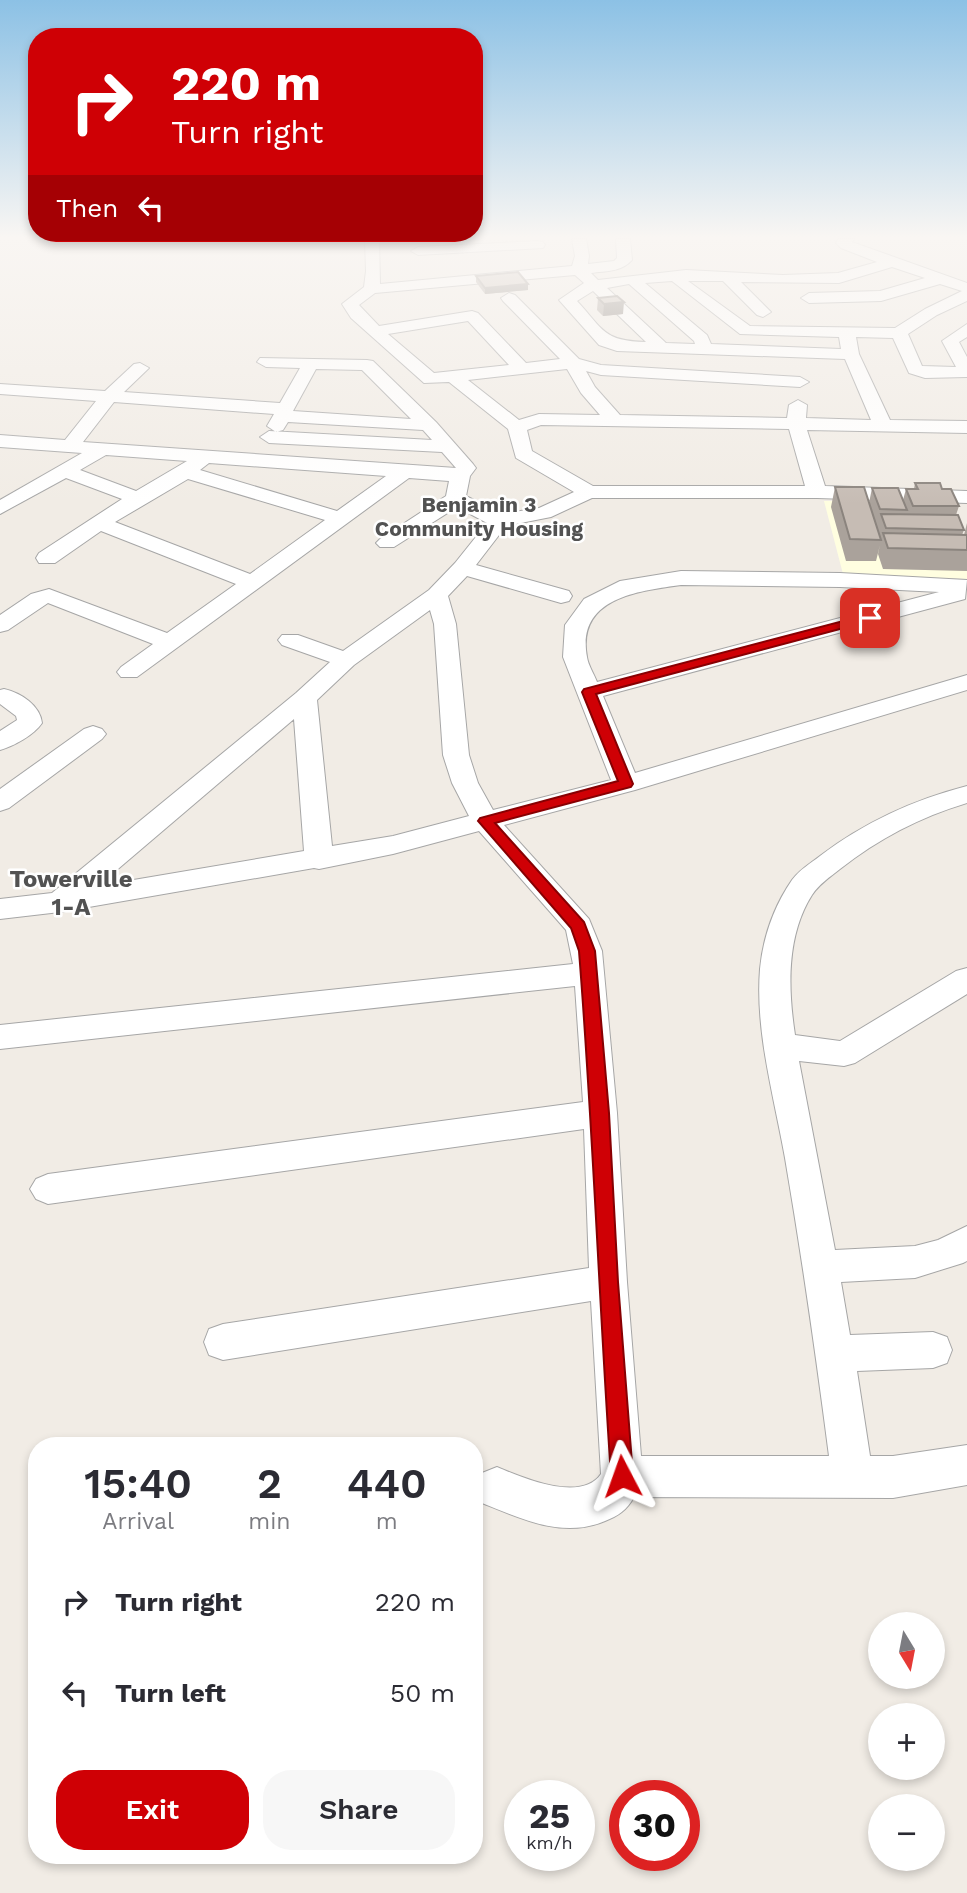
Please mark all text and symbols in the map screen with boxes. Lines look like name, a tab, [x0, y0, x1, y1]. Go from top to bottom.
text: 220 m	[171, 54, 321, 112]
icon: right	[56, 56, 147, 147]
text: Turn right	[171, 113, 323, 151]
icon: left	[132, 189, 170, 227]
text: Then	[56, 193, 118, 223]
district label: Benjamin 3 Community Housing	[375, 492, 583, 541]
pin	[840, 588, 900, 648]
icon: arrive	[851, 599, 889, 637]
district label: Towerville 1-A	[9, 865, 133, 921]
position arrow	[585, 1439, 659, 1513]
text: 15:40	[84, 1459, 192, 1508]
text: 2	[257, 1459, 282, 1508]
text: 440	[347, 1459, 427, 1508]
text: Arrival	[102, 1508, 174, 1535]
text: min	[248, 1508, 291, 1535]
text: m	[376, 1508, 398, 1535]
icon: right	[56, 1583, 94, 1621]
text: Turn right	[115, 1587, 242, 1617]
text: 220 m	[375, 1587, 455, 1617]
north arrow	[868, 1612, 945, 1689]
map controls	[868, 1612, 945, 1871]
icon: left	[56, 1674, 94, 1712]
text: Turn left	[115, 1678, 226, 1708]
text: 50 m	[390, 1678, 455, 1708]
button: +	[868, 1703, 945, 1780]
button: Exit	[56, 1770, 249, 1850]
button: Share	[263, 1770, 455, 1850]
speed limit sign: 30	[609, 1780, 700, 1871]
button: −	[868, 1794, 945, 1871]
text: 25	[529, 1795, 570, 1837]
text: km/h	[526, 1832, 573, 1853]

